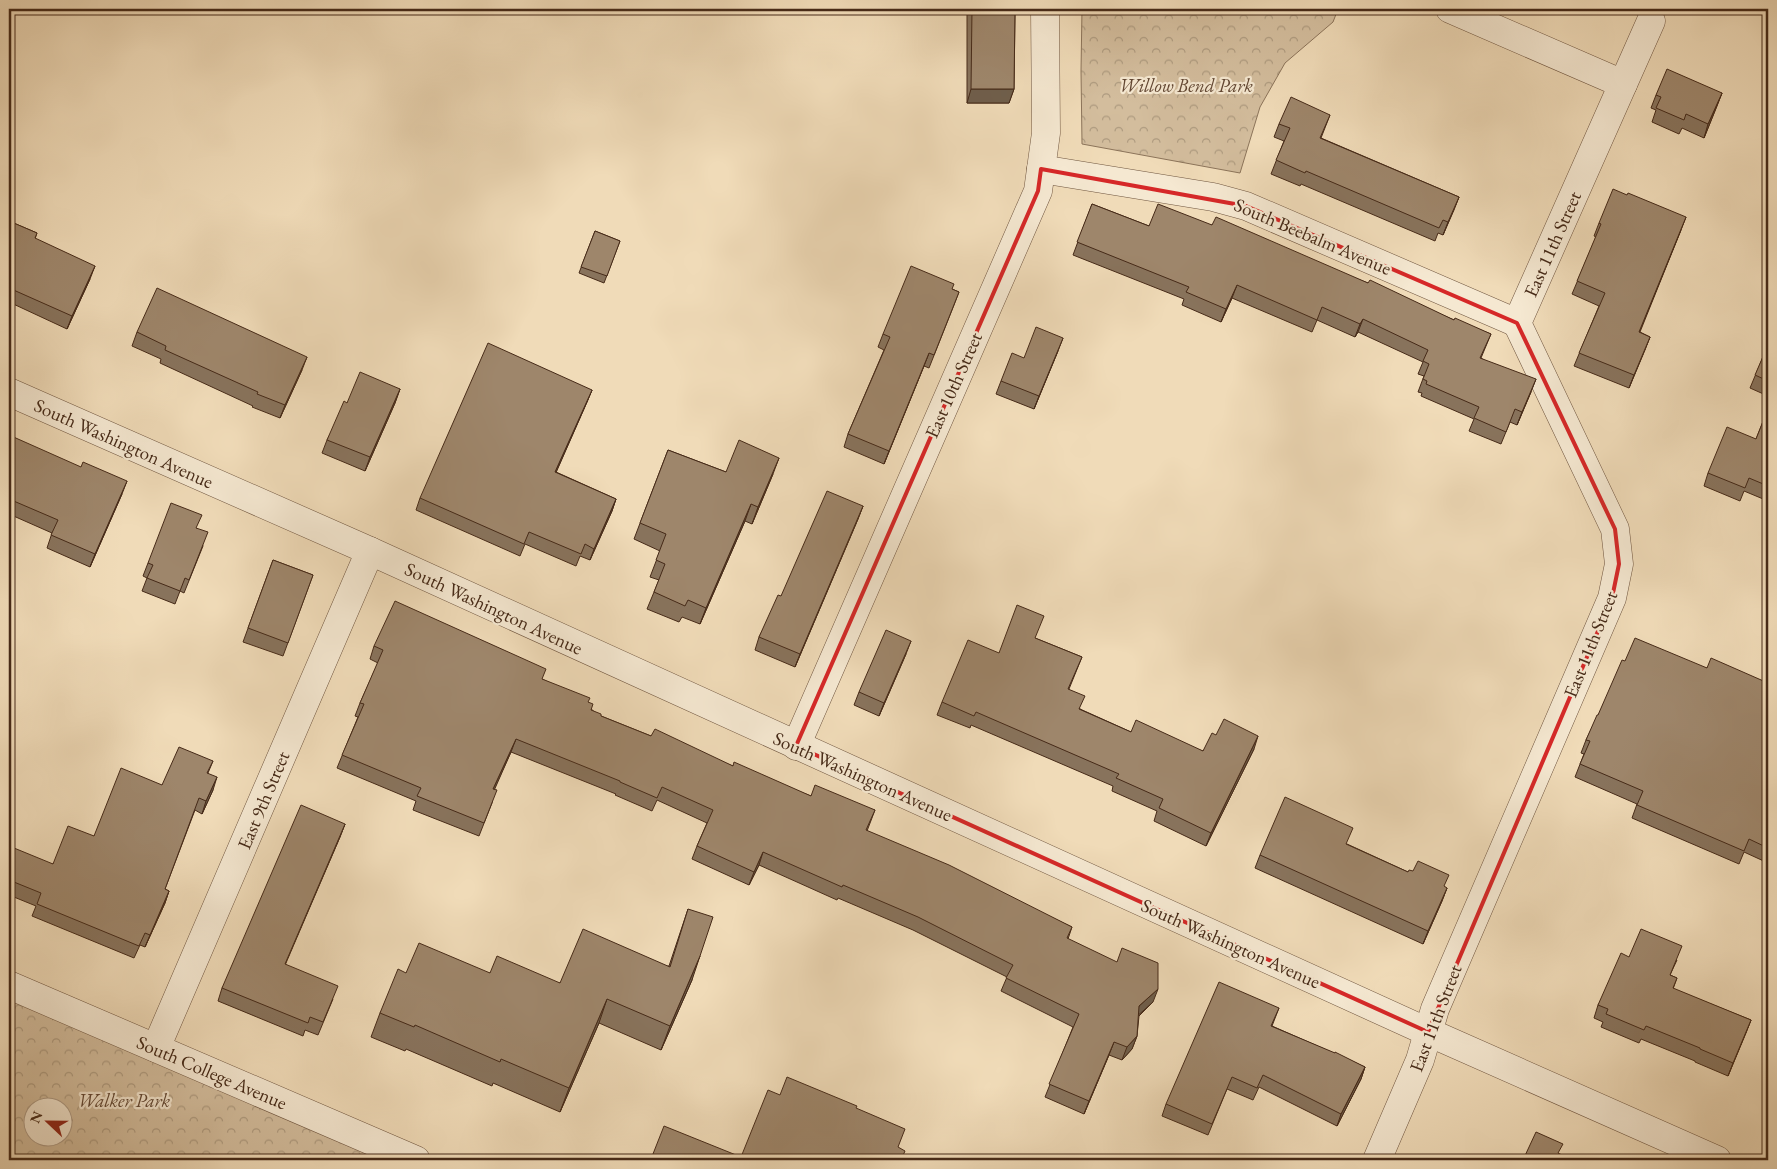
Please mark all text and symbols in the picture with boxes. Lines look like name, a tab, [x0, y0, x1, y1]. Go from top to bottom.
park label: Willow Bend Park	[1119, 73, 1253, 98]
street label: East 11th Street	[1518, 187, 1587, 301]
street label: South Beebalm Avenue	[1230, 192, 1395, 281]
street label: East 10th Street	[919, 328, 988, 442]
street label: South Washington Avenue	[30, 393, 217, 494]
street label: South Washington Avenue	[401, 556, 587, 661]
street label: East 11th Street	[1558, 587, 1623, 701]
street label: South Washington Avenue	[769, 726, 956, 827]
street label: East 9th Street	[232, 747, 295, 853]
street label: South Washington Avenue	[1137, 893, 1324, 994]
street label: East 11th Street	[1404, 961, 1467, 1076]
street label: South College Avenue	[133, 1030, 291, 1115]
park label: Walker Park	[78, 1088, 171, 1113]
north arrow	[22, 1096, 72, 1146]
text: N	[25, 1108, 47, 1126]

